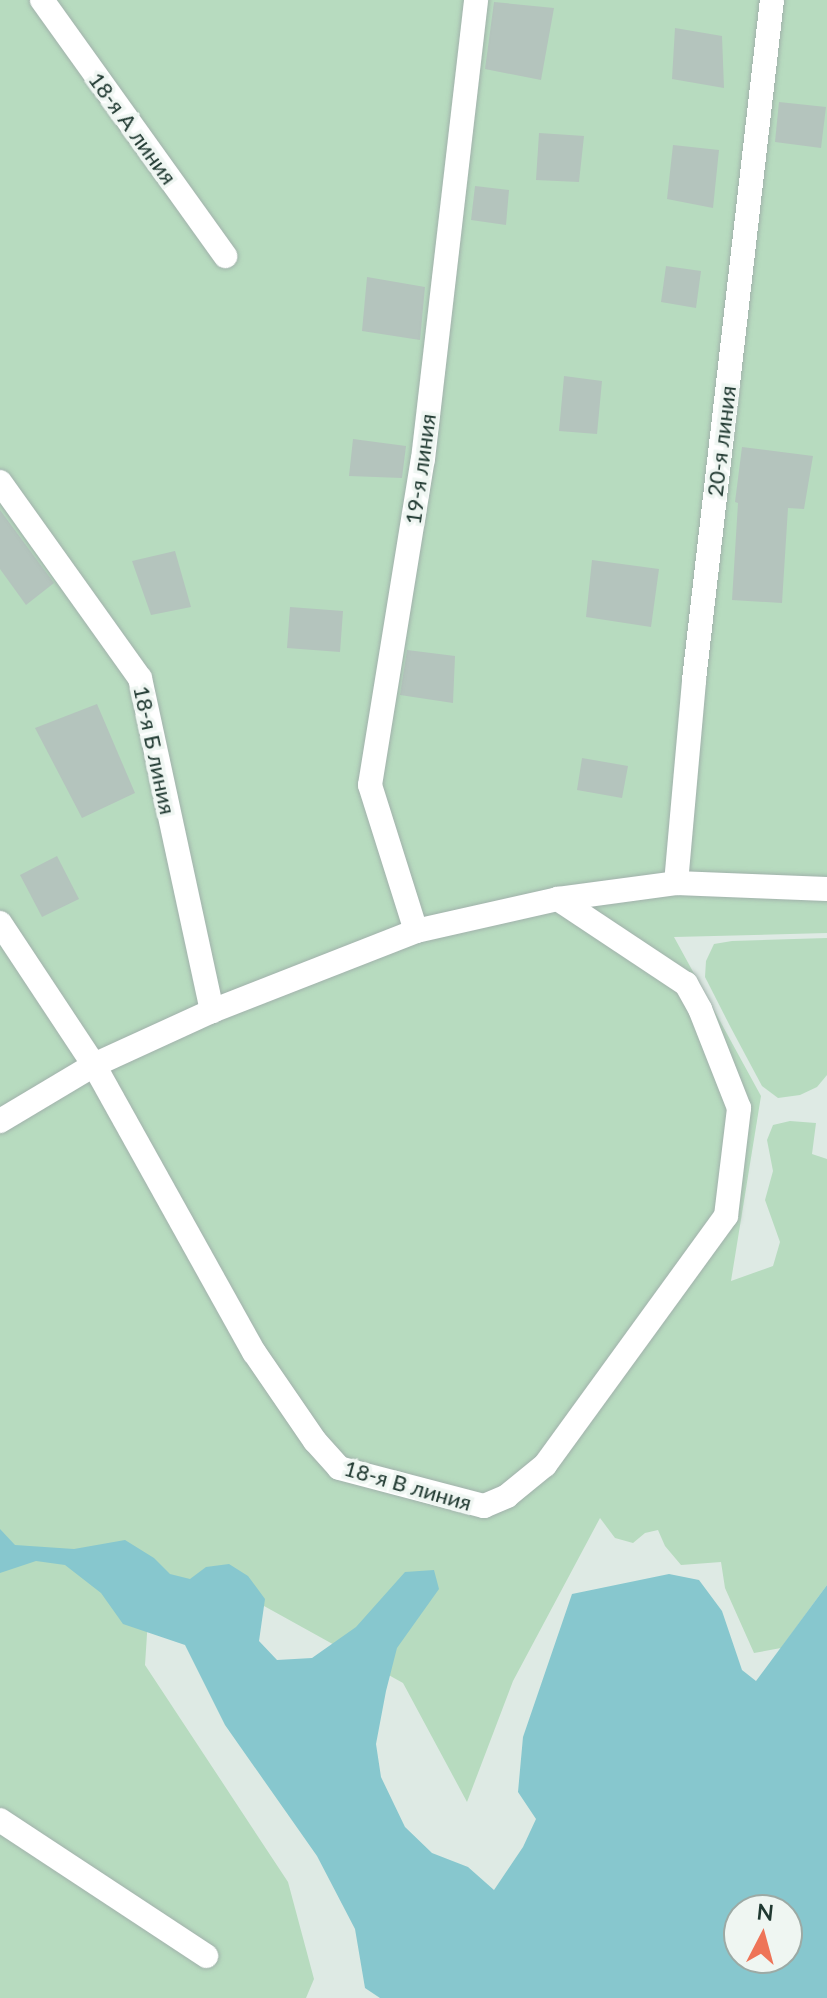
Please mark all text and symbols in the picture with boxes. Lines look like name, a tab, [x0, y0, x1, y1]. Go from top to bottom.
street label: 18-я А линия	[84, 67, 182, 189]
street label: 20-я линия	[701, 384, 741, 498]
street label: 19-я линия	[399, 412, 441, 526]
street label: 18-я Б линия	[128, 683, 182, 817]
street label: 18-я В линия	[341, 1454, 475, 1516]
north arrow	[723, 1894, 803, 1974]
text: N	[756, 1897, 775, 1926]

